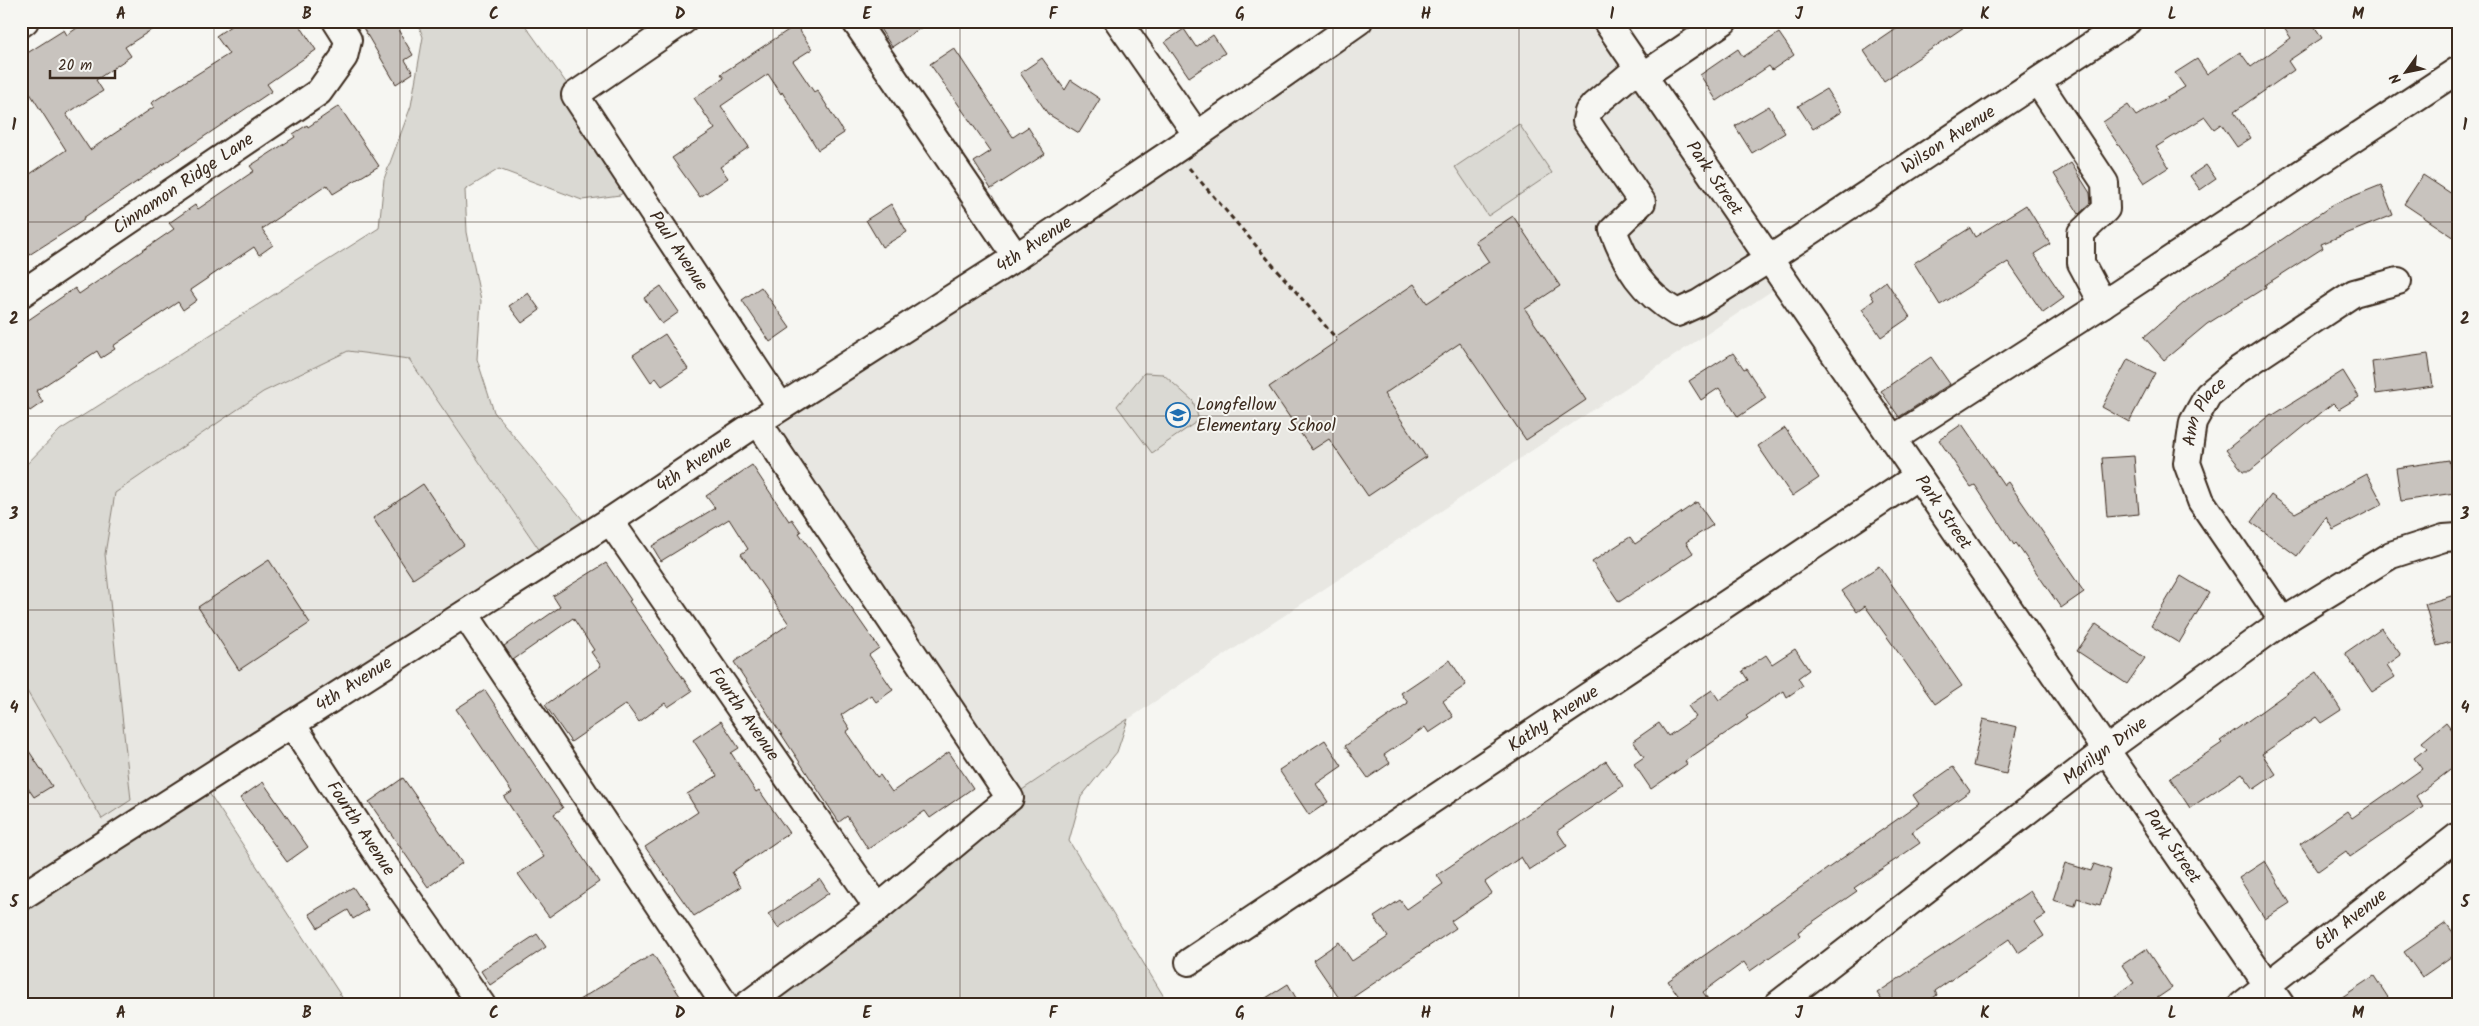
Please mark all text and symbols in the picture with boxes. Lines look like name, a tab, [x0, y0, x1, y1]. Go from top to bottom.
text: A	[116, 2, 126, 27]
text: B	[302, 2, 312, 27]
text: C	[489, 2, 499, 27]
text: D	[675, 2, 686, 27]
text: E	[863, 2, 873, 27]
text: F	[1049, 2, 1059, 27]
text: G	[1235, 2, 1245, 27]
text: H	[1421, 2, 1431, 27]
text: I	[1610, 2, 1615, 27]
text: J	[1795, 2, 1804, 27]
text: K	[1980, 2, 1990, 27]
text: L	[2168, 2, 2176, 27]
text: M	[2352, 2, 2365, 27]
scale bar	[50, 48, 115, 80]
north arrow	[2382, 48, 2432, 98]
text: 20 m	[58, 54, 92, 78]
text: N	[2384, 69, 2408, 88]
street label: Wilson Avenue	[1895, 98, 2002, 182]
text: 1	[12, 113, 17, 138]
text: 1	[2463, 113, 2468, 138]
street label: Cinnamon Ridge Lane	[106, 126, 260, 243]
street label: Park Street	[1678, 135, 1751, 223]
street label: Paul Avenue	[641, 205, 715, 297]
street label: 4th Avenue	[990, 208, 1078, 281]
text: 2	[9, 307, 19, 332]
text: 2	[2460, 307, 2470, 332]
street label: Ann Place	[2175, 370, 2233, 448]
place label: Longfellow Elementary School	[1196, 391, 1337, 441]
school or university icon: Longfellow Elementary School	[1165, 402, 1191, 428]
street label: 4th Avenue	[650, 429, 738, 501]
street label: Park Street	[1907, 469, 1980, 557]
text: 3	[9, 502, 19, 527]
text: 3	[2460, 502, 2470, 527]
street label: 4th Avenue	[310, 649, 398, 720]
street label: Fourth Avenue	[701, 661, 787, 767]
street label: Kathy Avenue	[1502, 678, 1605, 760]
text: 4	[10, 696, 19, 721]
text: 4	[2461, 696, 2470, 721]
street label: Marilyn Drive	[2057, 710, 2154, 793]
street label: Fourth Avenue	[318, 775, 403, 882]
street label: Park Street	[2136, 803, 2209, 891]
street label: 6th Avenue	[2308, 882, 2394, 958]
text: 5	[9, 890, 20, 915]
text: 5	[2460, 890, 2471, 915]
text: A	[116, 1001, 126, 1026]
text: B	[302, 1001, 312, 1026]
text: C	[489, 1001, 499, 1026]
text: D	[675, 1001, 686, 1026]
text: E	[863, 1001, 873, 1026]
text: F	[1049, 1001, 1059, 1026]
text: G	[1235, 1001, 1245, 1026]
text: H	[1421, 1001, 1431, 1026]
text: I	[1610, 1001, 1615, 1026]
text: J	[1795, 1001, 1804, 1026]
text: K	[1980, 1001, 1990, 1026]
text: L	[2168, 1001, 2176, 1026]
text: M	[2352, 1001, 2365, 1026]

